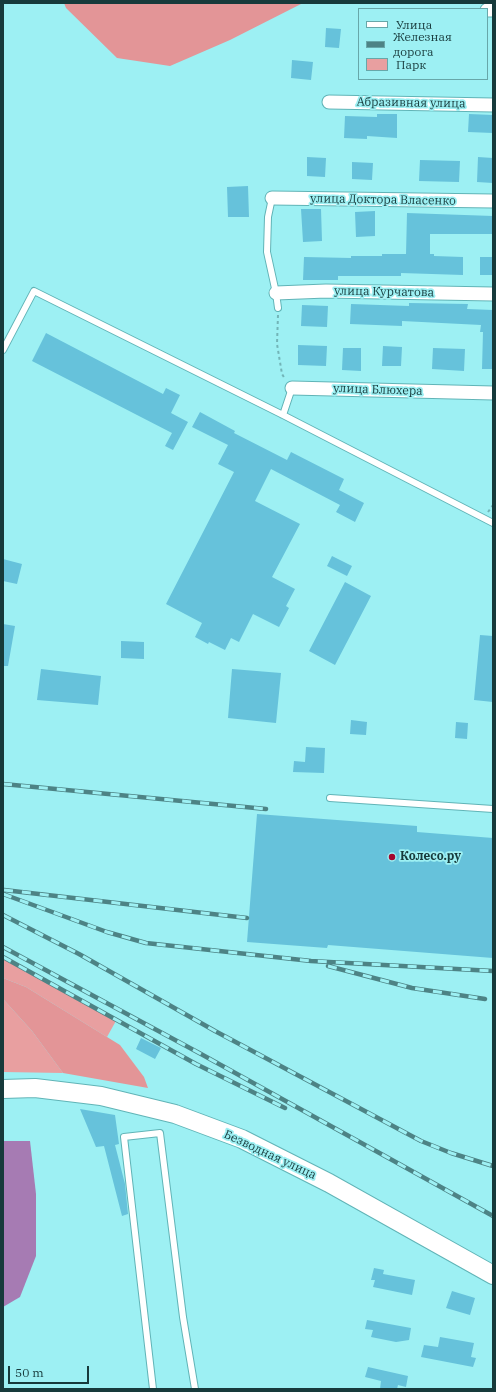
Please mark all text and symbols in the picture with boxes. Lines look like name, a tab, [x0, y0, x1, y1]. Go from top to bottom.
legend	[358, 8, 488, 80]
text: Улица	[396, 17, 432, 32]
text: Железная дорога	[393, 29, 452, 59]
text: Парк	[396, 57, 426, 72]
street label: Абразивная улица	[356, 95, 466, 111]
street label: улица Доктора Власенко	[310, 192, 456, 208]
street label: улица Курчатова	[334, 284, 434, 300]
street label: улица Блюхера	[333, 381, 423, 399]
place label: Колесо.ру	[400, 850, 461, 864]
marker: Колесо.ру	[387, 852, 397, 862]
street label: Безводная улица	[221, 1127, 319, 1183]
scale bar	[10, 1358, 91, 1384]
text: 50 m	[15, 1365, 44, 1380]

